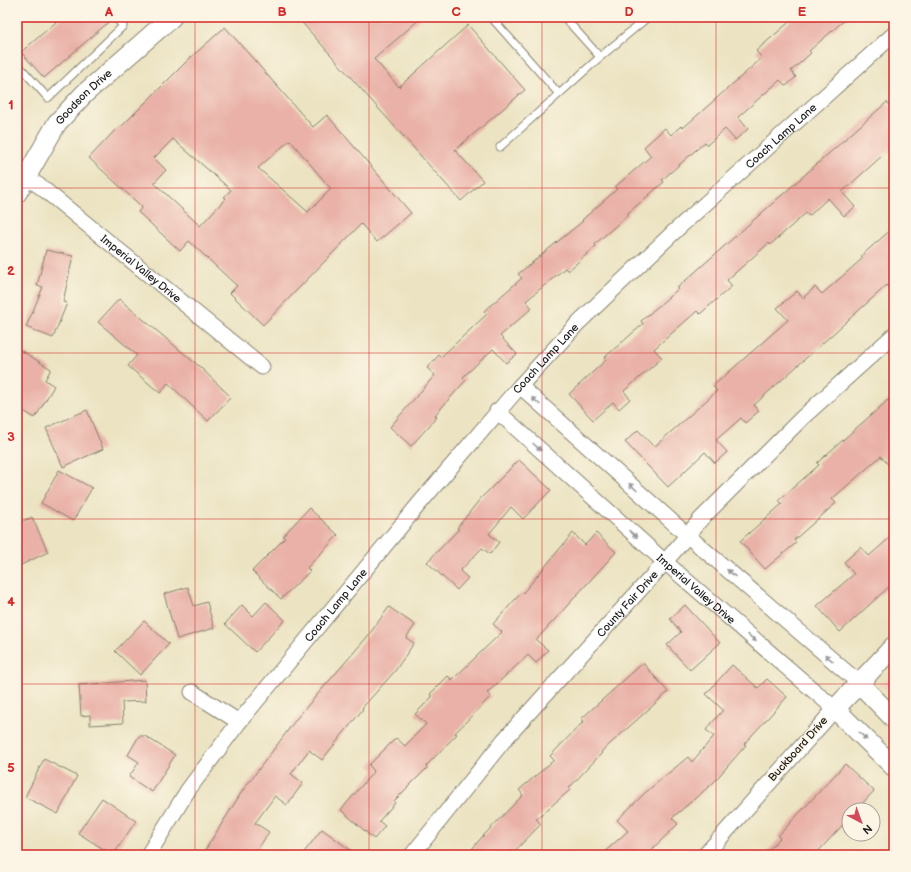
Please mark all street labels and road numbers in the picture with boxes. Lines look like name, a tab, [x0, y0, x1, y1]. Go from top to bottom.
street label: Goodson Drive	[53, 66, 115, 127]
street label: Coach Lamp Lane	[743, 100, 819, 171]
street label: Imperial Valley Drive	[98, 232, 184, 305]
street label: Coach Lamp Lane	[510, 320, 581, 396]
street label: Imperial Valley Drive	[654, 551, 739, 627]
street label: Coach Lamp Lane	[302, 565, 370, 644]
street label: County Fair Drive	[594, 568, 661, 640]
street label: Buckboard Drive	[766, 714, 831, 784]

